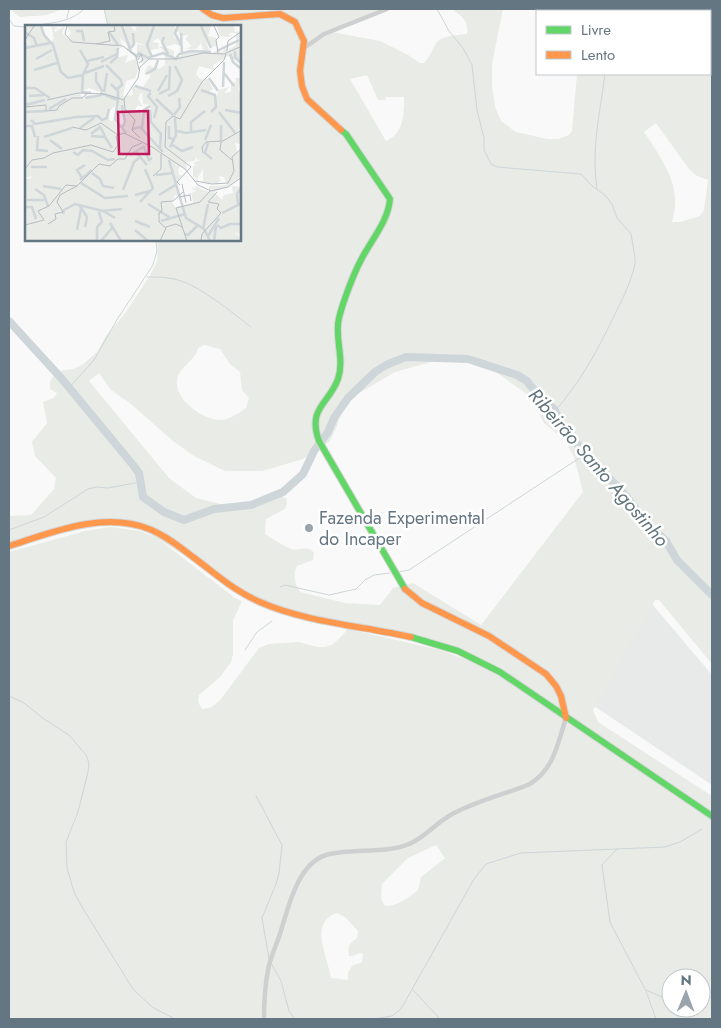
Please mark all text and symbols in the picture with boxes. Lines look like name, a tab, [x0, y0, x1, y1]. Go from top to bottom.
legend	[536, 10, 711, 75]
text: Livre	[581, 19, 611, 41]
inset map	[25, 25, 241, 241]
text: Lento	[581, 44, 615, 66]
water label: Ribeirão Santo Agostinho	[522, 382, 675, 552]
place label: Fazenda Experimental do Incaper	[319, 505, 485, 552]
marker: Fazenda Experimental do Incaper	[303, 522, 315, 534]
north arrow	[661, 968, 711, 1018]
text: N	[680, 970, 692, 990]

